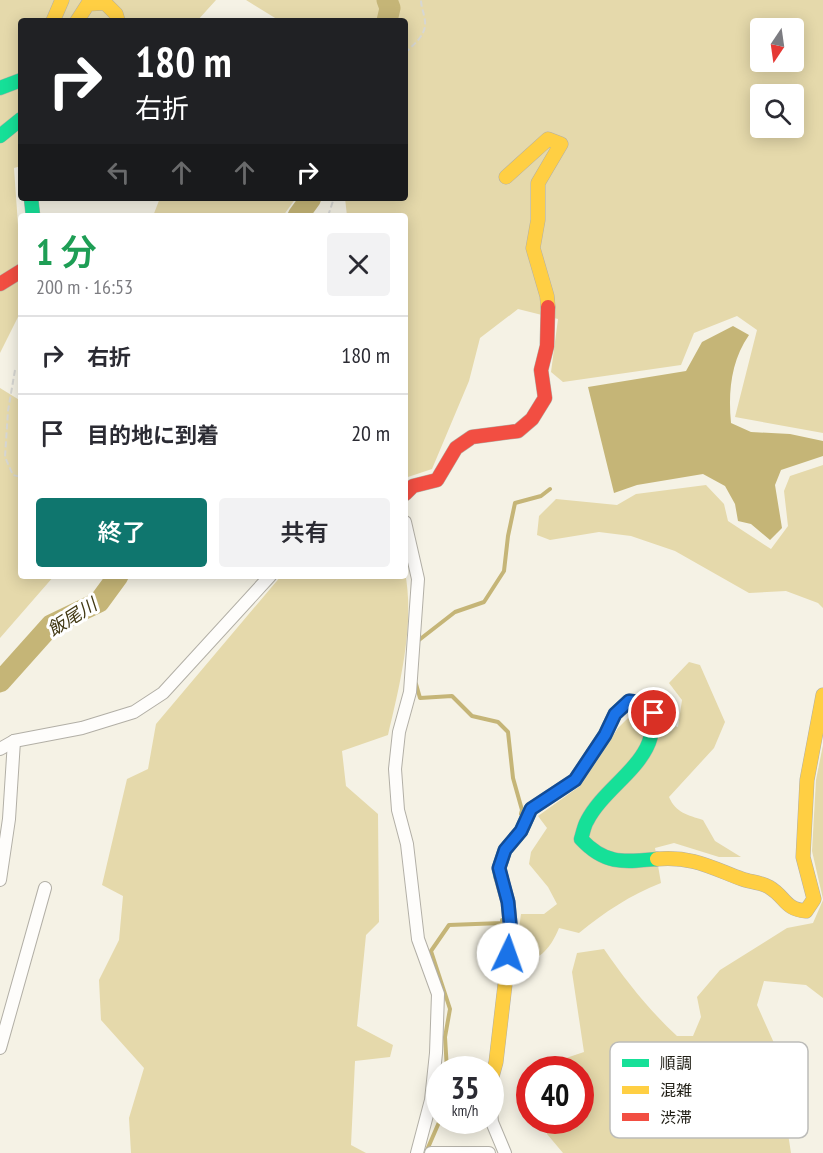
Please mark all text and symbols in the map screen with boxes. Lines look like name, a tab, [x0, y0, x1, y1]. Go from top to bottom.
north arrow	[750, 18, 804, 72]
map controls	[750, 18, 804, 138]
text: 180 m	[135, 34, 232, 89]
icon: right	[36, 42, 114, 120]
button: search	[750, 84, 804, 138]
text: 右折	[135, 91, 189, 125]
icon: left	[102, 156, 135, 189]
icon: ahead	[165, 156, 198, 189]
icon: ahead	[228, 156, 261, 189]
icon: right	[291, 156, 324, 189]
text: 1 分	[36, 228, 97, 275]
button: close	[327, 233, 390, 296]
text: 200 m · 16:53	[36, 274, 133, 300]
icon: right	[36, 339, 69, 372]
text: 180 m	[341, 341, 390, 369]
text: 右折	[87, 343, 131, 371]
icon: arrive	[36, 417, 69, 450]
text: 20 m	[351, 419, 390, 447]
text: 目的地に到着	[87, 421, 219, 449]
button: 終了	[36, 498, 207, 567]
button: 共有	[219, 498, 390, 567]
water label: 飯尾川	[43, 592, 103, 641]
pin	[628, 687, 679, 738]
icon: arrive	[637, 696, 670, 729]
position arrow	[476, 922, 540, 986]
legend	[610, 1042, 808, 1138]
text: 順調	[660, 1053, 692, 1073]
speed limit sign: 40	[516, 1056, 594, 1134]
text: 35	[451, 1068, 479, 1107]
text: 混雑	[660, 1080, 692, 1100]
text: km/h	[452, 1101, 478, 1120]
text: 渋滞	[660, 1107, 692, 1127]

